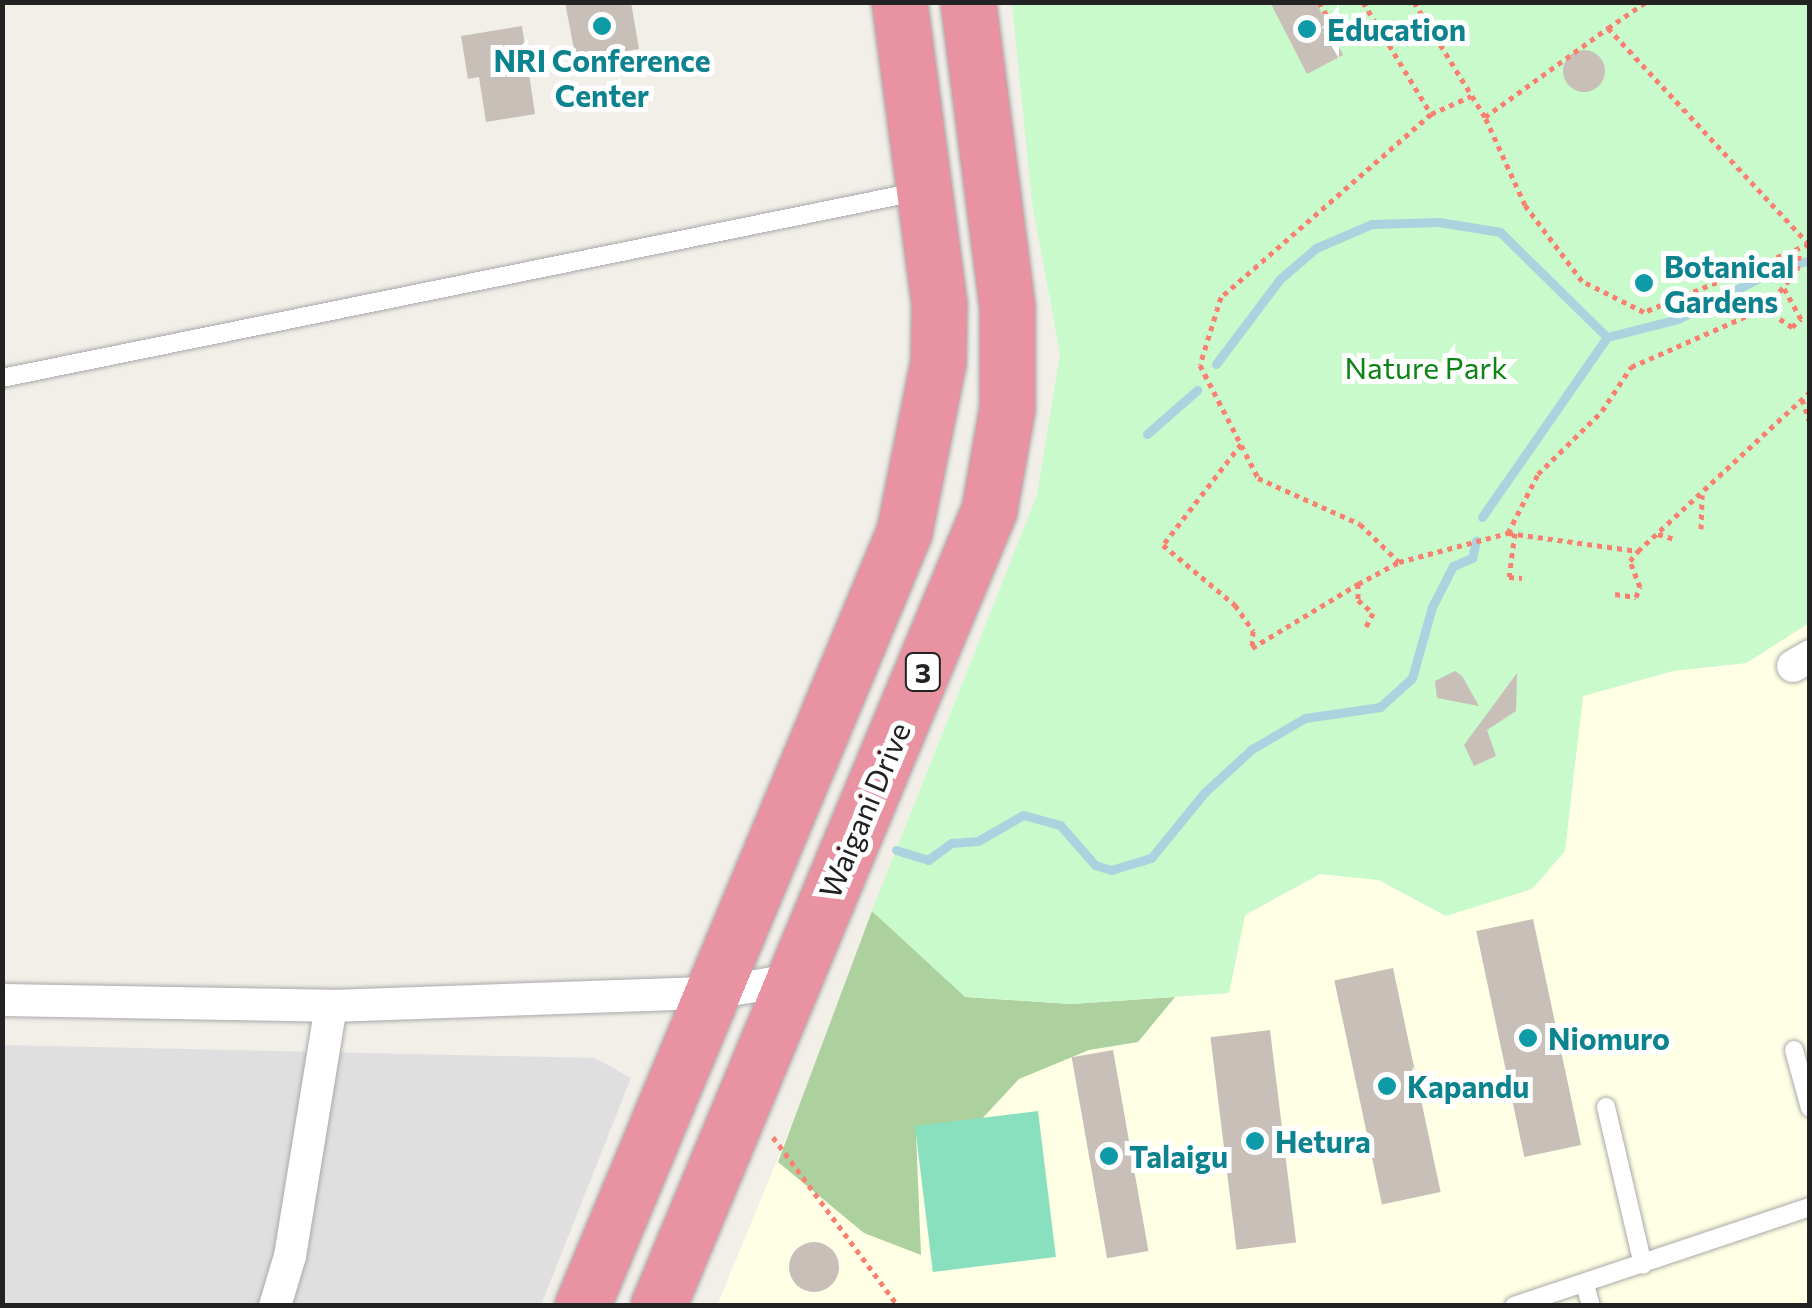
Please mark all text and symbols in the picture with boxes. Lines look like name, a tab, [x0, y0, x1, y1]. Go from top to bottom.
place label: Education	[1327, 11, 1466, 47]
marker: NRI Conference Center	[591, 15, 613, 37]
marker: Education	[1296, 18, 1318, 40]
place label: NRI Conference Center	[493, 42, 711, 112]
place label: Botanical Gardens	[1664, 248, 1794, 318]
marker: Botanical Gardens	[1633, 272, 1655, 294]
park label: Nature Park	[1344, 349, 1508, 385]
road number: 3	[903, 649, 943, 695]
street label: Waigani Drive	[811, 717, 917, 903]
place label: Niomuro	[1548, 1020, 1670, 1056]
marker: Niomuro	[1517, 1027, 1539, 1049]
place label: Kapandu	[1407, 1068, 1529, 1104]
marker: Kapandu	[1376, 1075, 1398, 1097]
place label: Hetura	[1275, 1123, 1371, 1159]
marker: Hetura	[1244, 1130, 1266, 1152]
place label: Talaigu	[1129, 1138, 1228, 1174]
marker: Talaigu	[1098, 1145, 1120, 1167]

